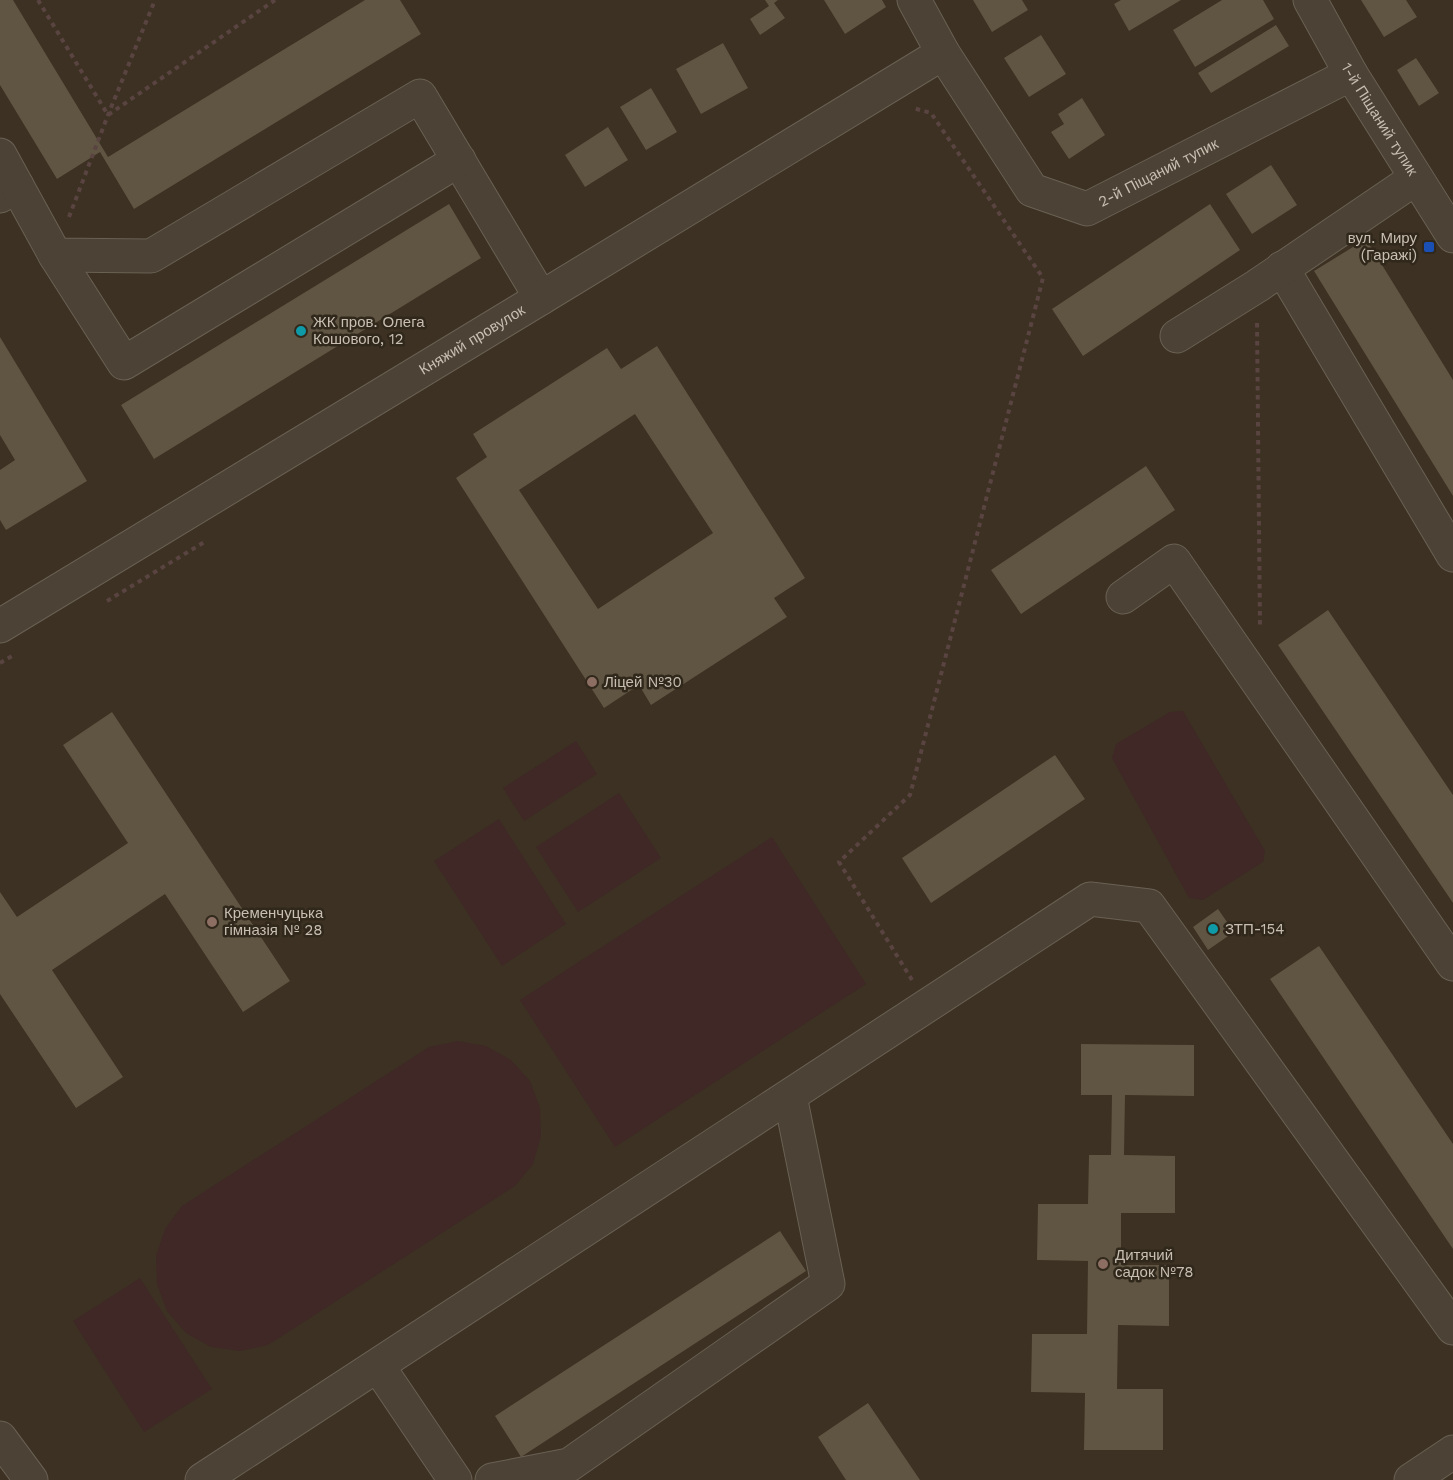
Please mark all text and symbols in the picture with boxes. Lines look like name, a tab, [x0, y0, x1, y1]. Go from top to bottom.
street label: 1-й Піщаний тупик	[1338, 60, 1422, 179]
street label: 2-й Піщаний тупик	[1095, 134, 1222, 211]
place label: вул. Миру (Гаражі)	[1348, 229, 1417, 264]
marker: вул. Миру (Гаражі)	[1422, 240, 1436, 254]
street label: Княжий провулок	[416, 301, 529, 379]
place label: ЖК пров. Олега Кошового, 12	[313, 313, 425, 348]
marker: ЖК пров. Олега Кошового, 12	[294, 324, 308, 338]
place label: Ліцей №30	[604, 673, 682, 691]
marker: Ліцей №30	[585, 675, 599, 689]
place label: Кременчуцька гімназія № 28	[224, 904, 324, 939]
marker: Кременчуцька гімназія № 28	[205, 915, 219, 929]
place label: ЗТП-154	[1225, 920, 1284, 938]
marker: ЗТП-154	[1206, 922, 1220, 936]
place label: Дитячий садок №78	[1115, 1246, 1193, 1281]
marker: Дитячий садок №78	[1096, 1257, 1110, 1271]

